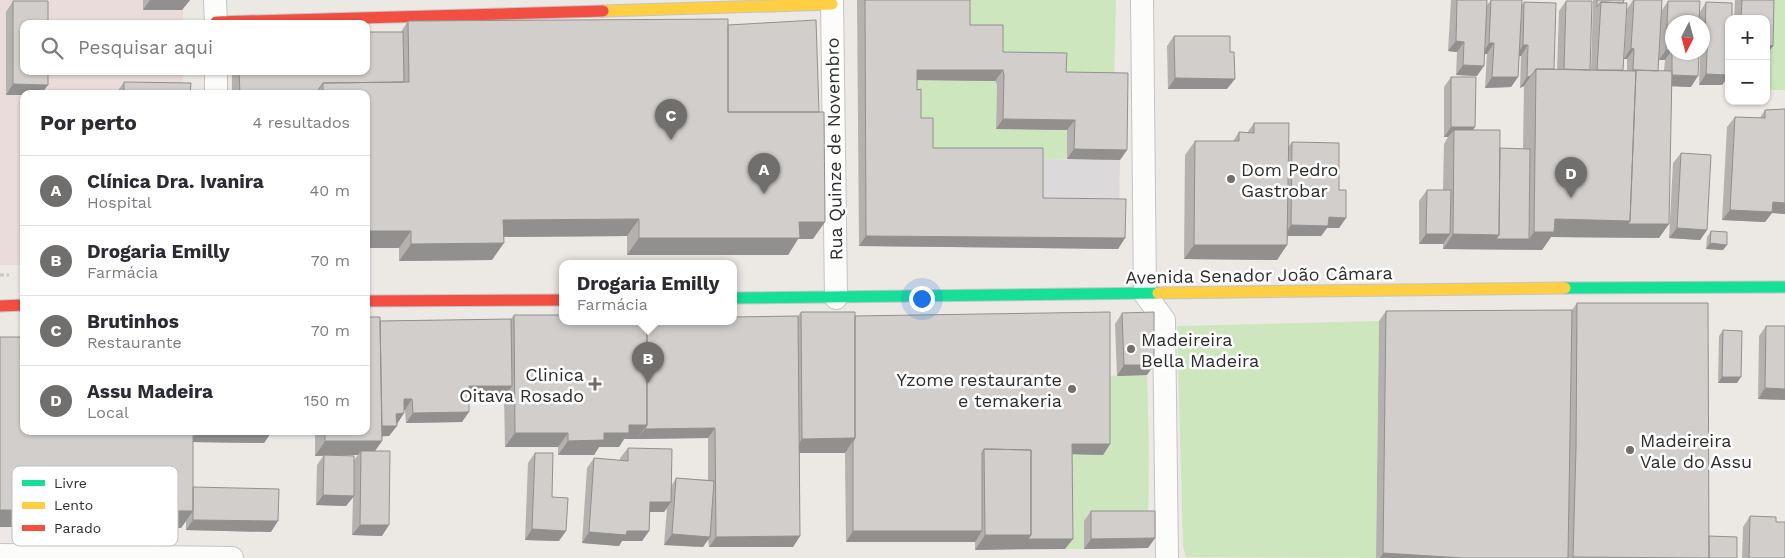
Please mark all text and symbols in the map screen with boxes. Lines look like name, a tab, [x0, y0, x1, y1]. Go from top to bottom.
north arrow	[1665, 15, 1710, 60]
map controls	[1725, 15, 1770, 105]
button: +	[1725, 15, 1770, 60]
search box	[20, 20, 370, 75]
icon: search	[38, 34, 66, 62]
text: Pesquisar aqui	[78, 36, 213, 59]
street label: Rua Quinze de Novembro	[822, 37, 846, 261]
button: −	[1725, 60, 1770, 105]
pin: C	[655, 99, 687, 140]
text: Por perto	[40, 110, 137, 135]
text: 4 resultados	[253, 113, 350, 132]
pin: A	[748, 153, 780, 194]
pin: D	[1555, 157, 1587, 198]
place label: Dom Pedro Gastrobar	[1241, 159, 1338, 201]
text: Clínica Dra. Ivanira	[87, 170, 264, 193]
marker: Dom Pedro Gastrobar	[1225, 173, 1237, 185]
text: A	[51, 181, 61, 200]
text: 40 m	[310, 181, 350, 200]
text: Hospital	[87, 193, 152, 212]
text: Drogaria Emilly	[87, 240, 230, 263]
text: B	[51, 251, 61, 270]
text: 70 m	[311, 251, 350, 270]
popup	[559, 260, 737, 325]
street label: Avenida Senador João Câmara	[1125, 262, 1393, 288]
text: Farmácia	[87, 263, 158, 282]
text: Drogaria Emilly	[577, 272, 719, 295]
your location	[909, 286, 935, 312]
text: Farmácia	[577, 295, 648, 314]
text: Brutinhos	[87, 310, 179, 333]
text: C	[51, 321, 61, 340]
text: 70 m	[311, 321, 350, 340]
place label: Madeireira Bella Madeira	[1141, 329, 1259, 371]
text: Restaurante	[87, 333, 182, 352]
pin: B	[632, 342, 664, 383]
marker: Madeireira Bella Madeira	[1125, 343, 1137, 355]
place label: Clinica Oitava Rosado	[459, 364, 584, 406]
place label: Yzome restaurante e temakeria	[897, 369, 1062, 411]
marker: Clinica Oitava Rosado	[588, 377, 602, 391]
text: Assu Madeira	[87, 380, 213, 403]
marker: Yzome restaurante e temakeria	[1066, 383, 1078, 395]
text: D	[50, 391, 62, 410]
text: 150 m	[304, 391, 350, 410]
text: Local	[87, 403, 129, 422]
place label: Madeireira Vale do Assu	[1640, 430, 1752, 472]
marker: Madeireira Vale do Assu	[1624, 444, 1636, 456]
legend	[12, 466, 178, 546]
text: Livre	[54, 475, 87, 491]
text: Lento	[54, 497, 93, 513]
text: Parado	[54, 520, 101, 536]

